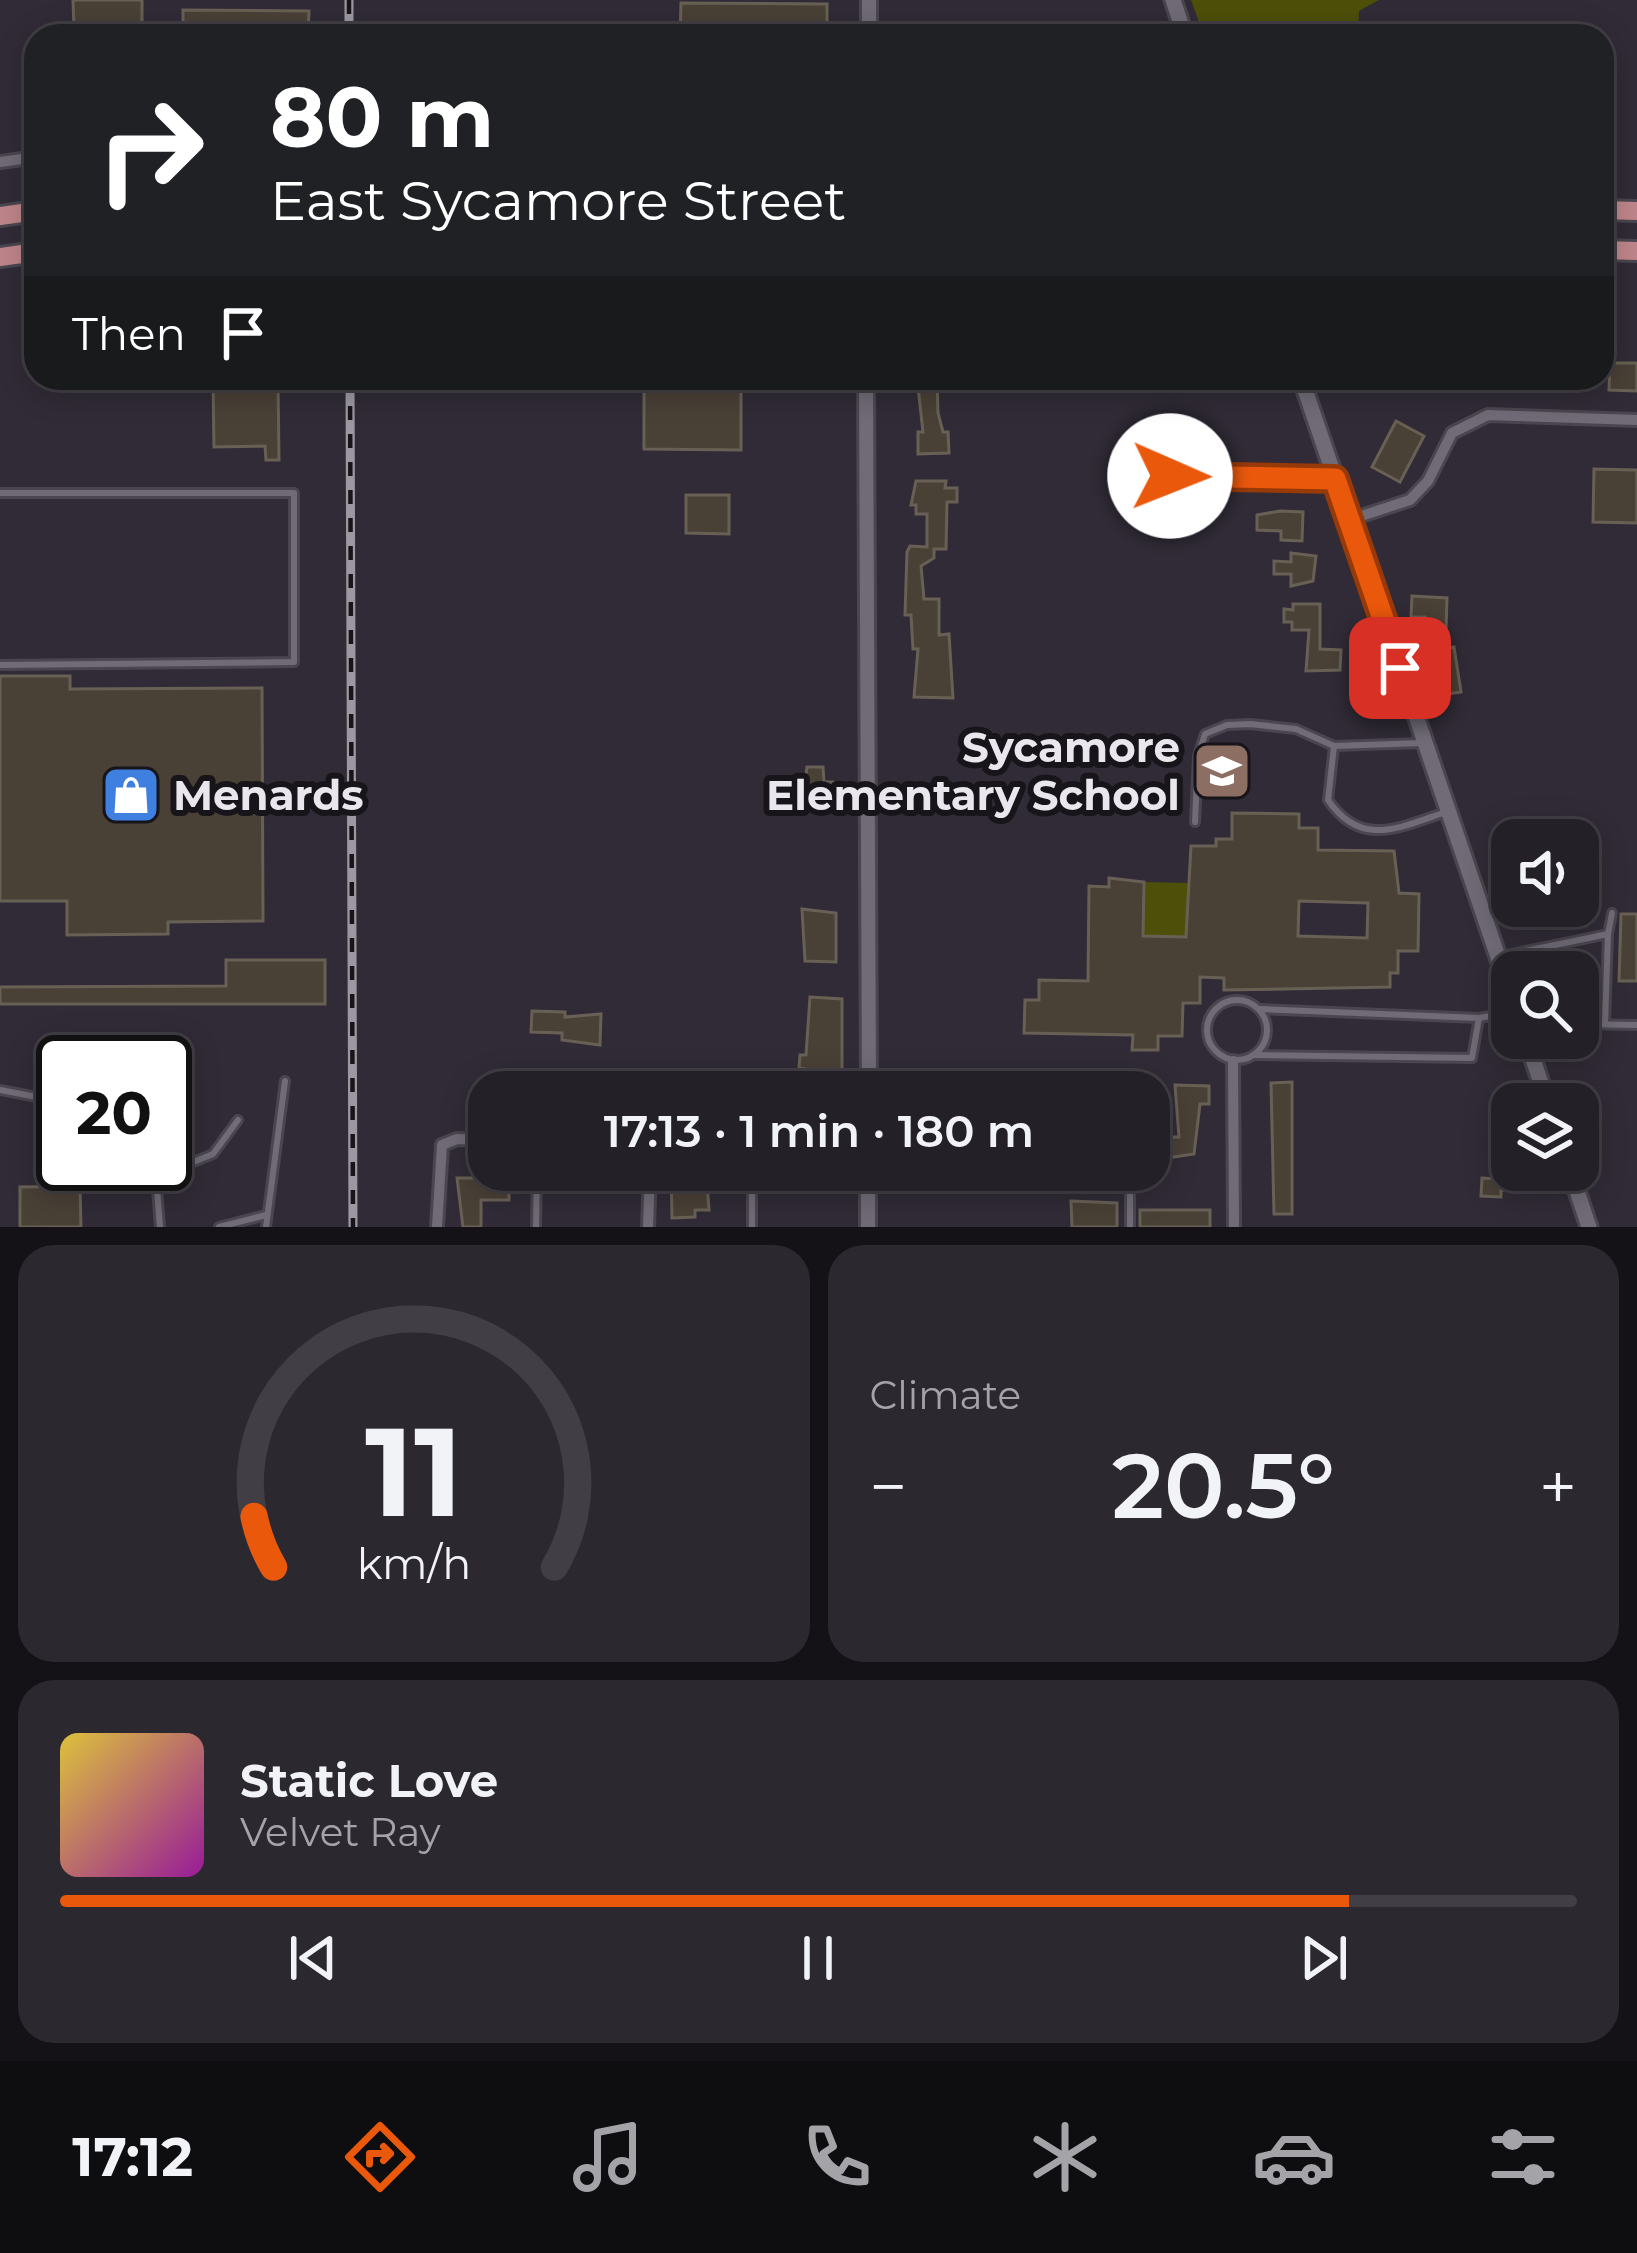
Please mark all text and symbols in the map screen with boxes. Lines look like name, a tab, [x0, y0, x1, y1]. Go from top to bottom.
text: 80 m	[270, 66, 494, 168]
icon: right	[72, 72, 228, 228]
text: East Sycamore Street	[270, 168, 846, 234]
icon: arrive	[210, 300, 276, 366]
text: Then	[72, 306, 186, 361]
position arrow	[1107, 413, 1233, 539]
pin	[1349, 617, 1451, 719]
icon: arrive	[1367, 635, 1433, 701]
place label: Sycamore Elementary School	[766, 721, 1180, 821]
school or university icon: Sycamore Elementary School	[1191, 740, 1253, 802]
shop icon: Menards	[100, 764, 162, 826]
place label: Menards	[173, 769, 364, 821]
map controls	[1491, 819, 1599, 1191]
button: sound	[1491, 819, 1599, 927]
button: search	[1491, 951, 1599, 1059]
speed limit sign: 20	[36, 1035, 192, 1191]
button: layers	[1491, 1083, 1599, 1191]
text: 17:13 · 1 min · 180 m	[604, 1103, 1034, 1158]
text: Climate	[870, 1371, 1021, 1419]
text: 11	[365, 1395, 463, 1547]
text: 20.5°	[1112, 1431, 1335, 1541]
text: −	[870, 1446, 907, 1527]
text: +	[1539, 1446, 1577, 1527]
text: km/h	[357, 1536, 471, 1589]
text: Static Love	[240, 1753, 498, 1808]
text: Velvet Ray	[240, 1808, 441, 1856]
icon: previous	[280, 1925, 346, 1991]
icon: pause	[785, 1925, 851, 1991]
icon: next	[1291, 1925, 1357, 1991]
icon: directions	[338, 2115, 422, 2199]
icon: music	[566, 2115, 650, 2199]
icon: phone	[795, 2115, 879, 2199]
icon: climate	[1023, 2115, 1107, 2199]
icon: car	[1252, 2115, 1336, 2199]
icon: filters	[1481, 2115, 1565, 2199]
text: 17:12	[72, 2124, 193, 2190]

